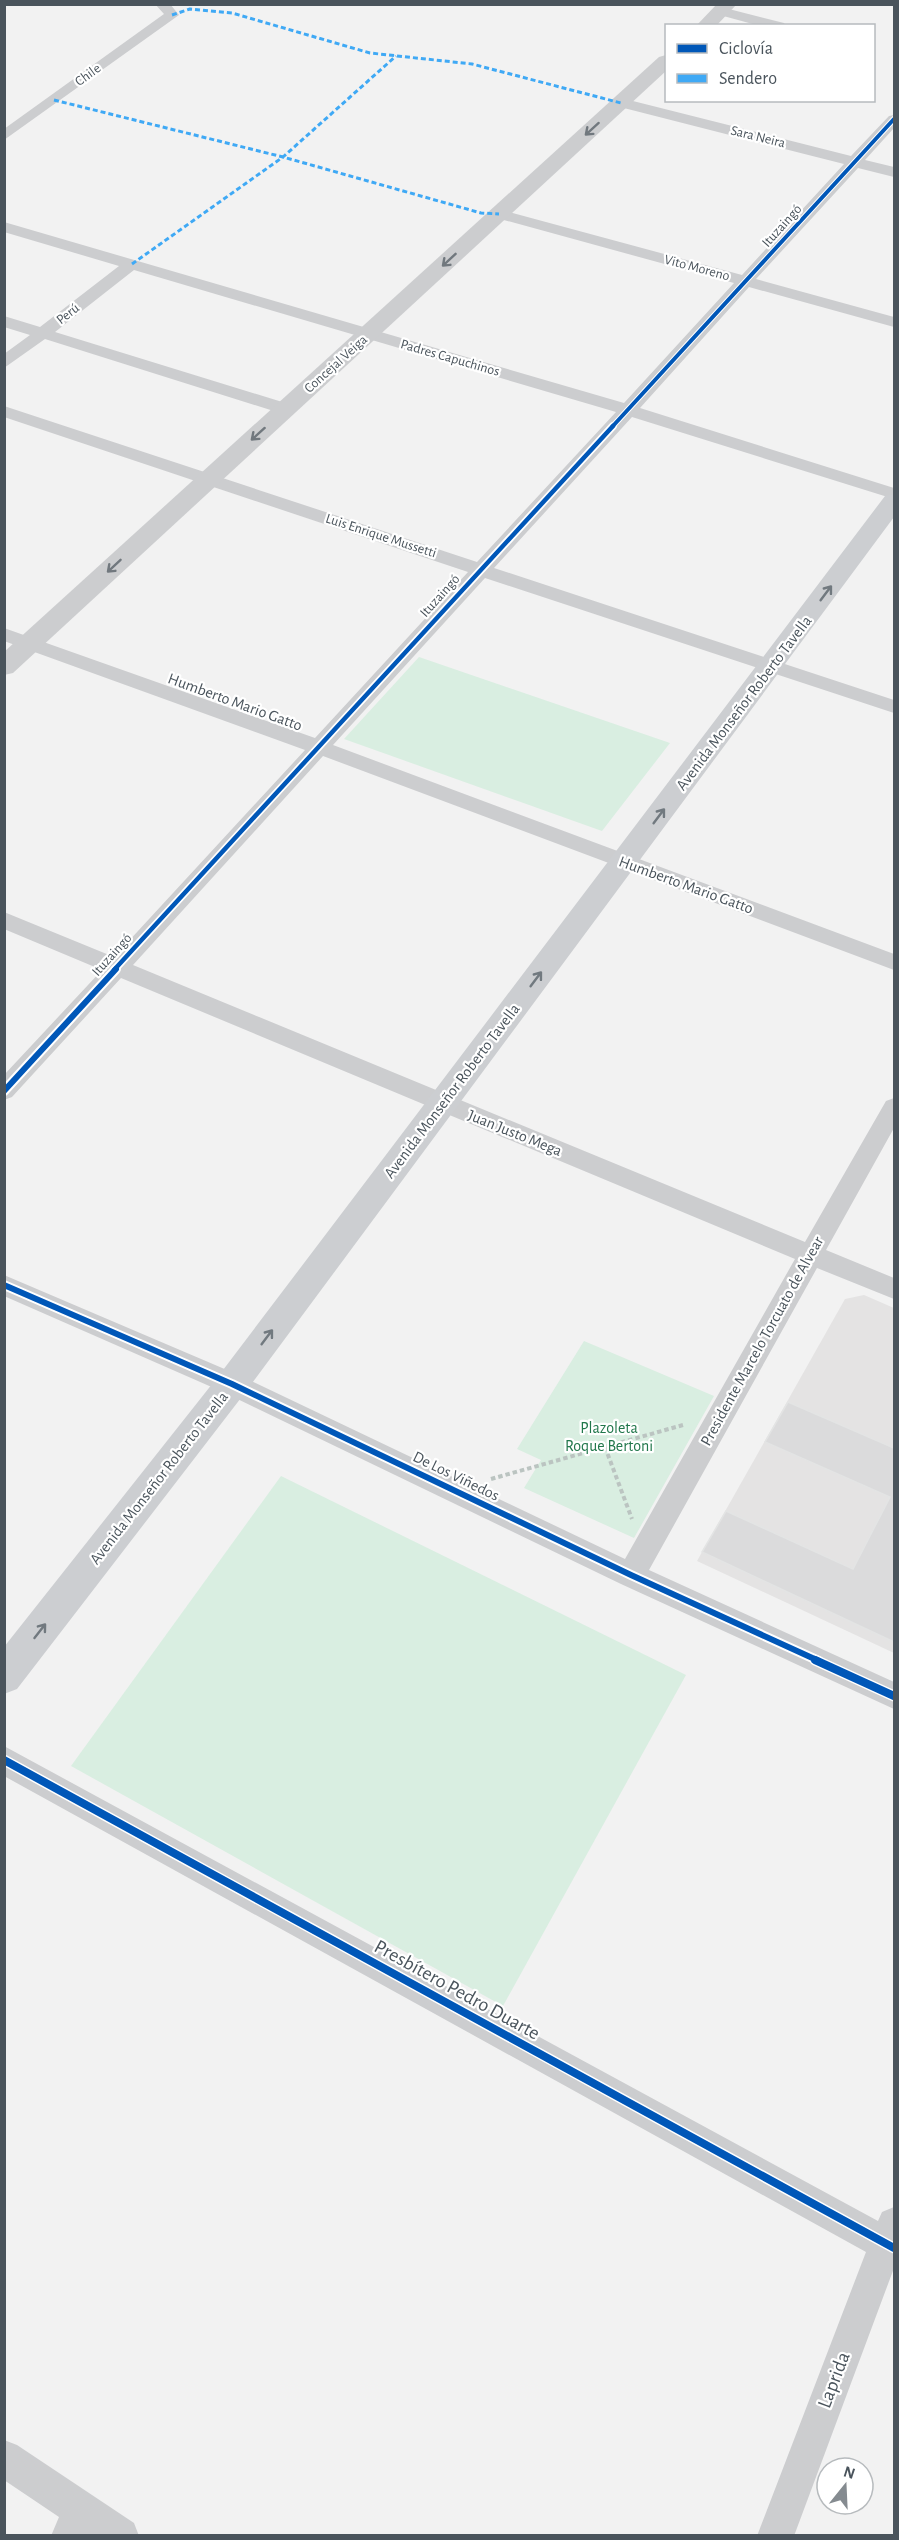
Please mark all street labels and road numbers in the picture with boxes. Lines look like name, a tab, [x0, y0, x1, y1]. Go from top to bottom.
street label: Chile	[73, 61, 103, 89]
street label: Sara Neira	[729, 123, 787, 151]
street label: Ituzaingó	[759, 202, 805, 250]
street label: Vito Moreno	[663, 253, 731, 284]
street label: Perú	[54, 301, 82, 327]
street label: Concejal Veiga	[302, 332, 370, 396]
street label: Padres Capuchinos	[399, 337, 501, 379]
street label: Luis Enrique Mussetti	[324, 511, 438, 561]
street label: Ituzaingó	[417, 572, 463, 620]
street label: Avenida Monseñor Roberto Tavella	[673, 613, 815, 793]
street label: Humberto Mario Gatto	[166, 670, 304, 734]
street label: Humberto Mario Gatto	[617, 853, 755, 917]
street label: Ituzaingó	[89, 931, 135, 979]
street label: Avenida Monseñor Roberto Tavella	[381, 1001, 523, 1181]
street label: Juan Justo Mega	[466, 1107, 564, 1159]
street label: Presidente Marcelo Torcuato de Alvear	[698, 1233, 827, 1448]
street label: Avenida Monseñor Roberto Tavella	[87, 1389, 231, 1567]
street label: De Los Viñedos	[410, 1448, 502, 1504]
street label: Presbítero Pedro Duarte	[371, 1936, 543, 2044]
street label: Laprida	[814, 2349, 854, 2411]

